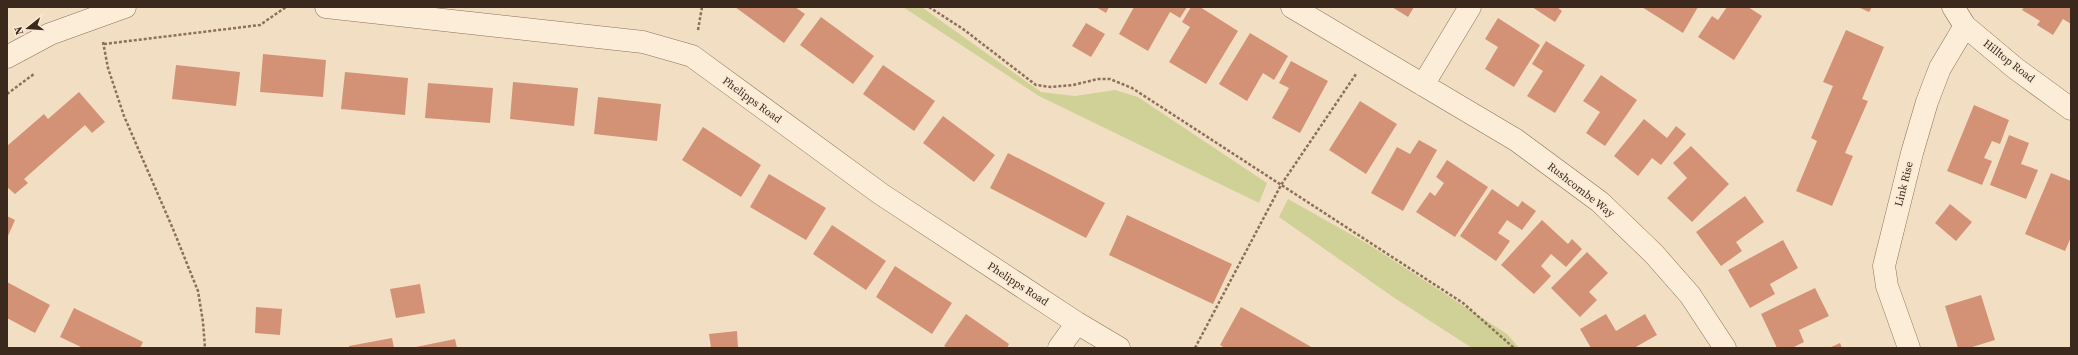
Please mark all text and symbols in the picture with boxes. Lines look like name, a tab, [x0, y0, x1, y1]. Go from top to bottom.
north arrow	[8, 8, 48, 48]
text: N	[11, 25, 27, 37]
street label: Hilltop Road	[1980, 36, 2039, 86]
street label: Phelipps Road	[719, 73, 785, 127]
street label: Rushcombe Way	[1544, 159, 1618, 221]
street label: Link Rise	[1891, 160, 1917, 208]
street label: Phelipps Road	[985, 259, 1052, 310]

